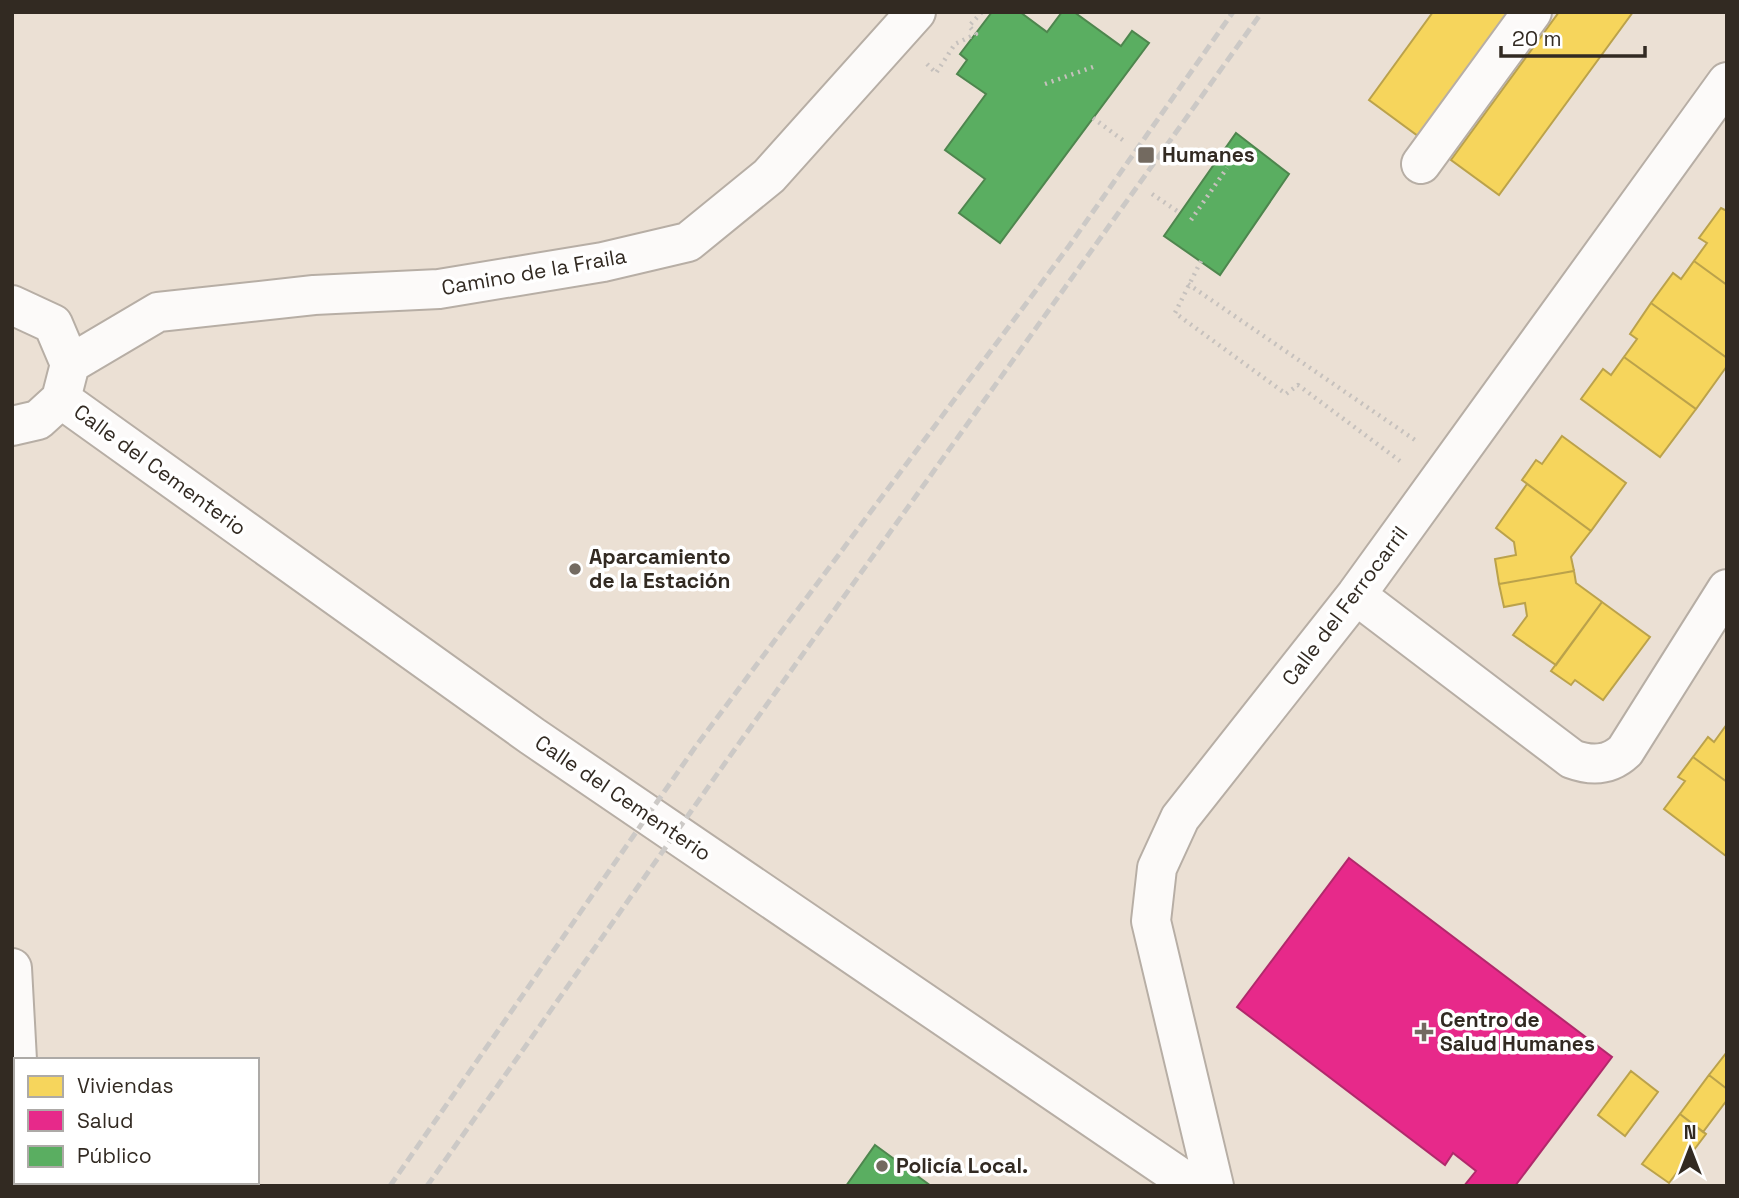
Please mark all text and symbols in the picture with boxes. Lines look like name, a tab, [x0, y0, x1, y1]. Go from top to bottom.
scale bar	[1501, 14, 1644, 58]
text: 20 m	[1512, 25, 1562, 52]
place label: Humanes	[1162, 141, 1255, 168]
marker: Humanes	[1136, 145, 1156, 165]
street label: Camino de la Fraila	[439, 242, 628, 301]
street label: Calle del Cementerio	[69, 398, 252, 541]
street label: Calle del Ferrocarril	[1276, 521, 1413, 691]
place label: Aparcamiento de la Estación	[589, 543, 731, 594]
marker: Aparcamiento de la Estación	[567, 561, 583, 577]
street label: Calle del Cementerio	[530, 729, 717, 867]
place label: Centro de Salud Humanes	[1440, 1006, 1595, 1057]
marker: Centro de Salud Humanes	[1414, 1022, 1434, 1042]
legend	[14, 1058, 259, 1184]
text: Viviendas	[77, 1072, 174, 1099]
text: Salud	[77, 1107, 133, 1134]
north arrow	[1655, 1114, 1725, 1184]
text: N	[1684, 1120, 1696, 1145]
text: Público	[77, 1142, 152, 1169]
place label: Policía Local.	[896, 1152, 1028, 1179]
marker: Policía Local.	[874, 1158, 890, 1174]

